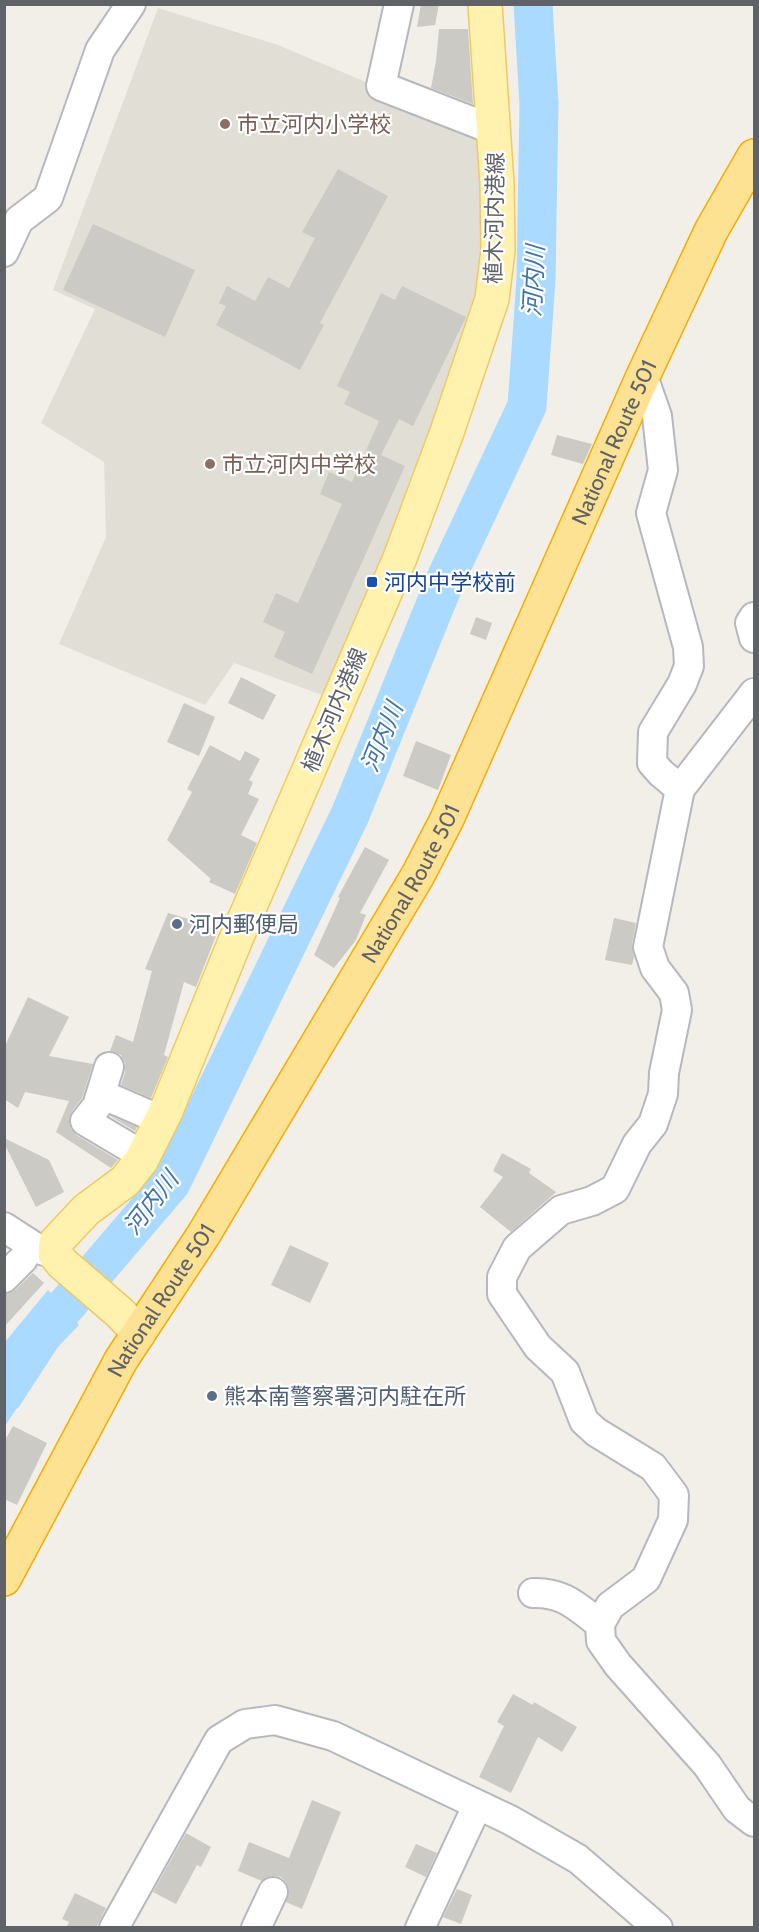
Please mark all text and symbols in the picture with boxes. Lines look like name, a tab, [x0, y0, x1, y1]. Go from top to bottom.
place label: 市立河内小学校	[237, 111, 391, 138]
marker: 市立河内小学校	[218, 117, 232, 131]
street label: 植木河内港線	[480, 152, 509, 284]
water label: 河内川	[517, 241, 550, 318]
street label: National Route 501	[566, 356, 663, 529]
place label: 市立河内中学校	[222, 451, 376, 478]
marker: 市立河内中学校	[203, 457, 217, 471]
place label: 河内中学校前	[384, 569, 516, 596]
marker: 河内中学校前	[365, 575, 379, 589]
street label: 植木河内港線	[296, 644, 373, 776]
water label: 河内川	[355, 695, 410, 776]
street label: National Route 501	[356, 800, 466, 968]
place label: 河内郵便局	[189, 911, 299, 938]
marker: 河内郵便局	[170, 917, 184, 931]
water label: 河内川	[117, 1163, 186, 1240]
street label: National Route 501	[102, 1219, 221, 1382]
place label: 熊本南警察署河内駐在所	[224, 1383, 466, 1410]
marker: 熊本南警察署河内駐在所	[205, 1389, 219, 1403]

